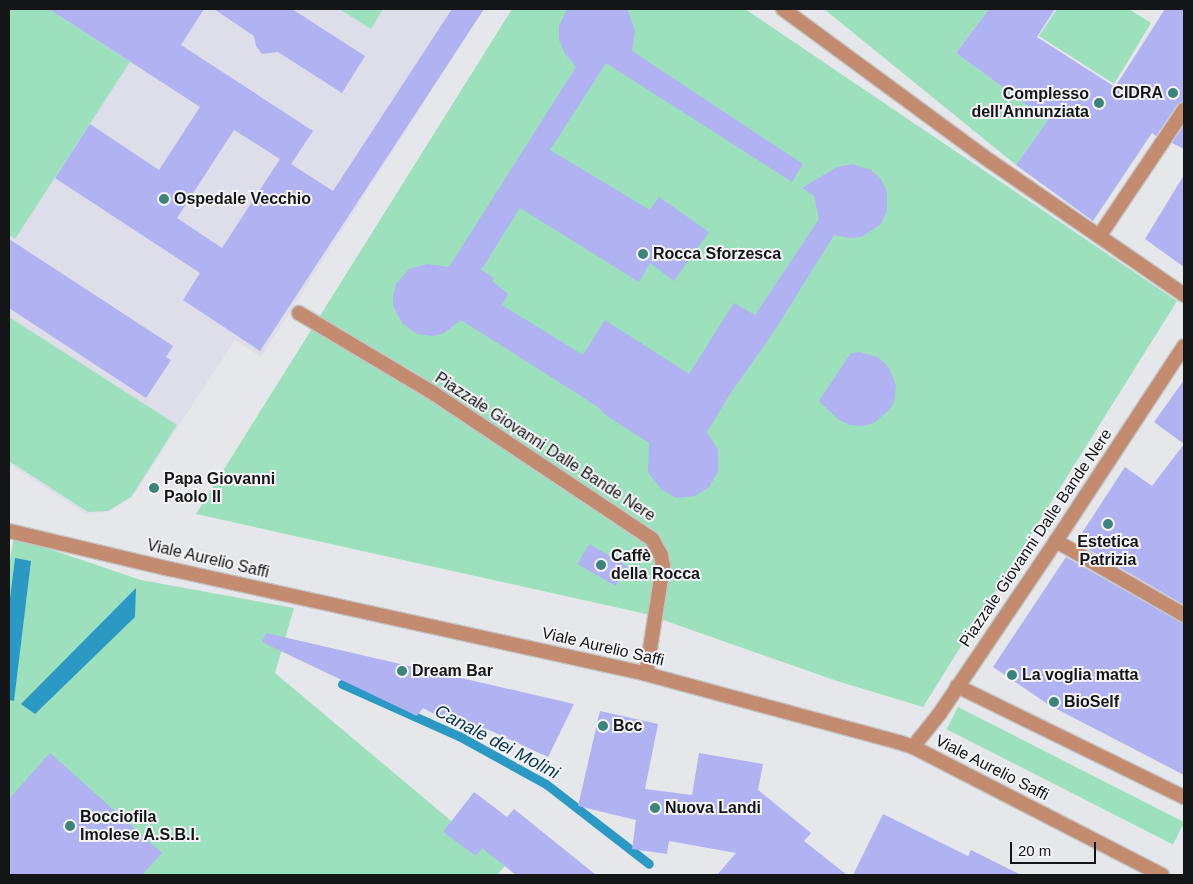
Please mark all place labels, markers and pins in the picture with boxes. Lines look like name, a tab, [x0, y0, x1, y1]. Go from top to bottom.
place label: CIDRA	[1112, 83, 1163, 103]
place label: Complesso dell'Annunziata	[971, 84, 1089, 122]
marker: CIDRA	[1167, 87, 1179, 99]
marker: Complesso dell'Annunziata	[1093, 97, 1105, 109]
place label: Ospedale Vecchio	[174, 189, 311, 209]
marker: Ospedale Vecchio	[158, 193, 170, 205]
place label: Rocca Sforzesca	[653, 244, 781, 264]
marker: Rocca Sforzesca	[637, 248, 649, 260]
place label: Papa Giovanni Paolo II	[164, 469, 275, 507]
marker: Papa Giovanni Paolo II	[148, 482, 160, 494]
marker: Estetica Patrizia	[1102, 518, 1114, 530]
place label: Estetica Patrizia	[1077, 532, 1139, 570]
place label: Caffè della Rocca	[611, 546, 700, 584]
marker: Caffè della Rocca	[595, 559, 607, 571]
place label: Dream Bar	[412, 661, 493, 681]
marker: Dream Bar	[396, 665, 408, 677]
place label: La voglia matta	[1022, 665, 1138, 685]
marker: La voglia matta	[1006, 669, 1018, 681]
place label: BioSelf	[1064, 692, 1119, 712]
marker: BioSelf	[1048, 696, 1060, 708]
place label: Bcc	[613, 716, 642, 736]
marker: Bcc	[597, 720, 609, 732]
place label: Nuova Landi	[665, 798, 761, 818]
marker: Nuova Landi	[649, 802, 661, 814]
place label: Bocciofila Imolese A.S.B.I.	[80, 807, 200, 845]
marker: Bocciofila Imolese A.S.B.I.	[64, 820, 76, 832]

